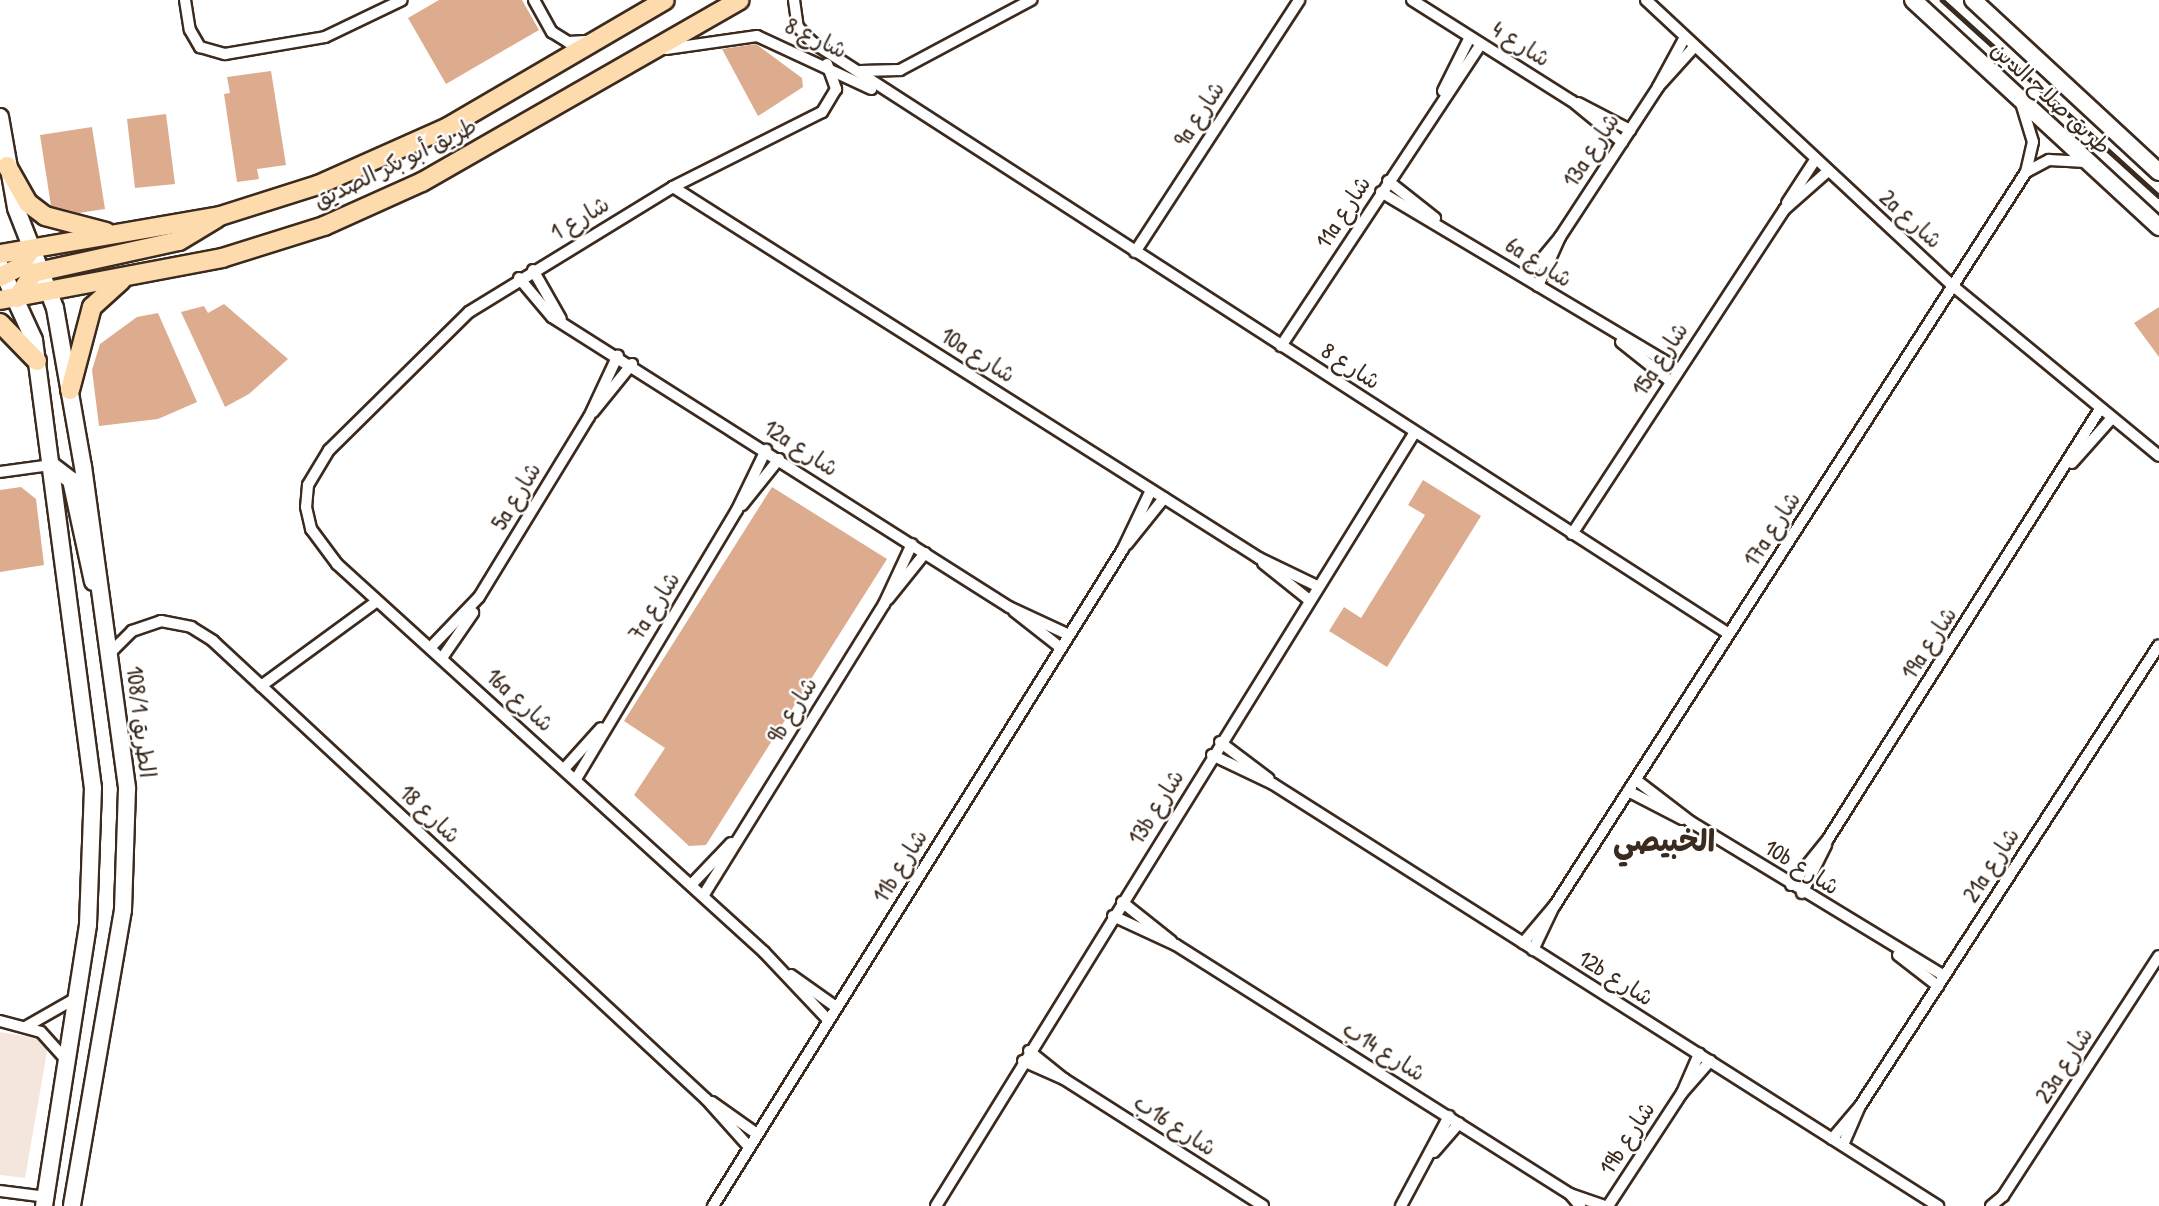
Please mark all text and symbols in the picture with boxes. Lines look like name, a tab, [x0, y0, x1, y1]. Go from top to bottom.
street label: شارع 8	[781, 12, 851, 64]
street label: شارع 4	[1487, 15, 1555, 73]
street label: طريق صلاح الدين	[1985, 36, 2117, 160]
street label: 9a شارع	[1168, 76, 1230, 152]
street label: 13a شارع	[1557, 108, 1625, 192]
street label: طريق أبو بكر الصديق	[309, 112, 481, 214]
street label: 11a شارع	[1309, 171, 1377, 253]
street label: 2a شارع	[1874, 184, 1948, 254]
street label: شارع 1	[546, 190, 614, 246]
street label: 6a شارع	[1501, 231, 1577, 293]
street label: 15a شارع	[1626, 317, 1694, 401]
street label: 10a شارع	[936, 321, 1020, 389]
street label: شارع 8	[1316, 337, 1386, 395]
street label: 12a شارع	[759, 414, 843, 482]
street label: 5a شارع	[485, 457, 547, 535]
street label: 17a شارع	[1738, 486, 1806, 572]
street label: 7a شارع	[622, 567, 686, 645]
street label: 19a شارع	[1895, 602, 1963, 684]
street label: 16a شارع	[480, 662, 560, 738]
street label: 108/1 الطريق	[120, 665, 162, 779]
street label: 9b شارع	[761, 672, 823, 748]
street label: 13b شارع	[1122, 764, 1190, 850]
street label: شارع 18	[394, 779, 466, 849]
district label: الخبيصي	[1613, 822, 1715, 858]
street label: 21a شارع	[1957, 823, 2025, 907]
street label: 11b شارع	[867, 824, 933, 908]
street label: 10b شارع	[1759, 833, 1845, 901]
street label: 12b شارع	[1573, 944, 1659, 1012]
street label: شارع 14ب	[1338, 1015, 1430, 1087]
street label: 23a شارع	[2029, 1022, 2099, 1108]
street label: شارع 16ب	[1129, 1088, 1221, 1162]
street label: 19b شارع	[1593, 1096, 1661, 1180]

